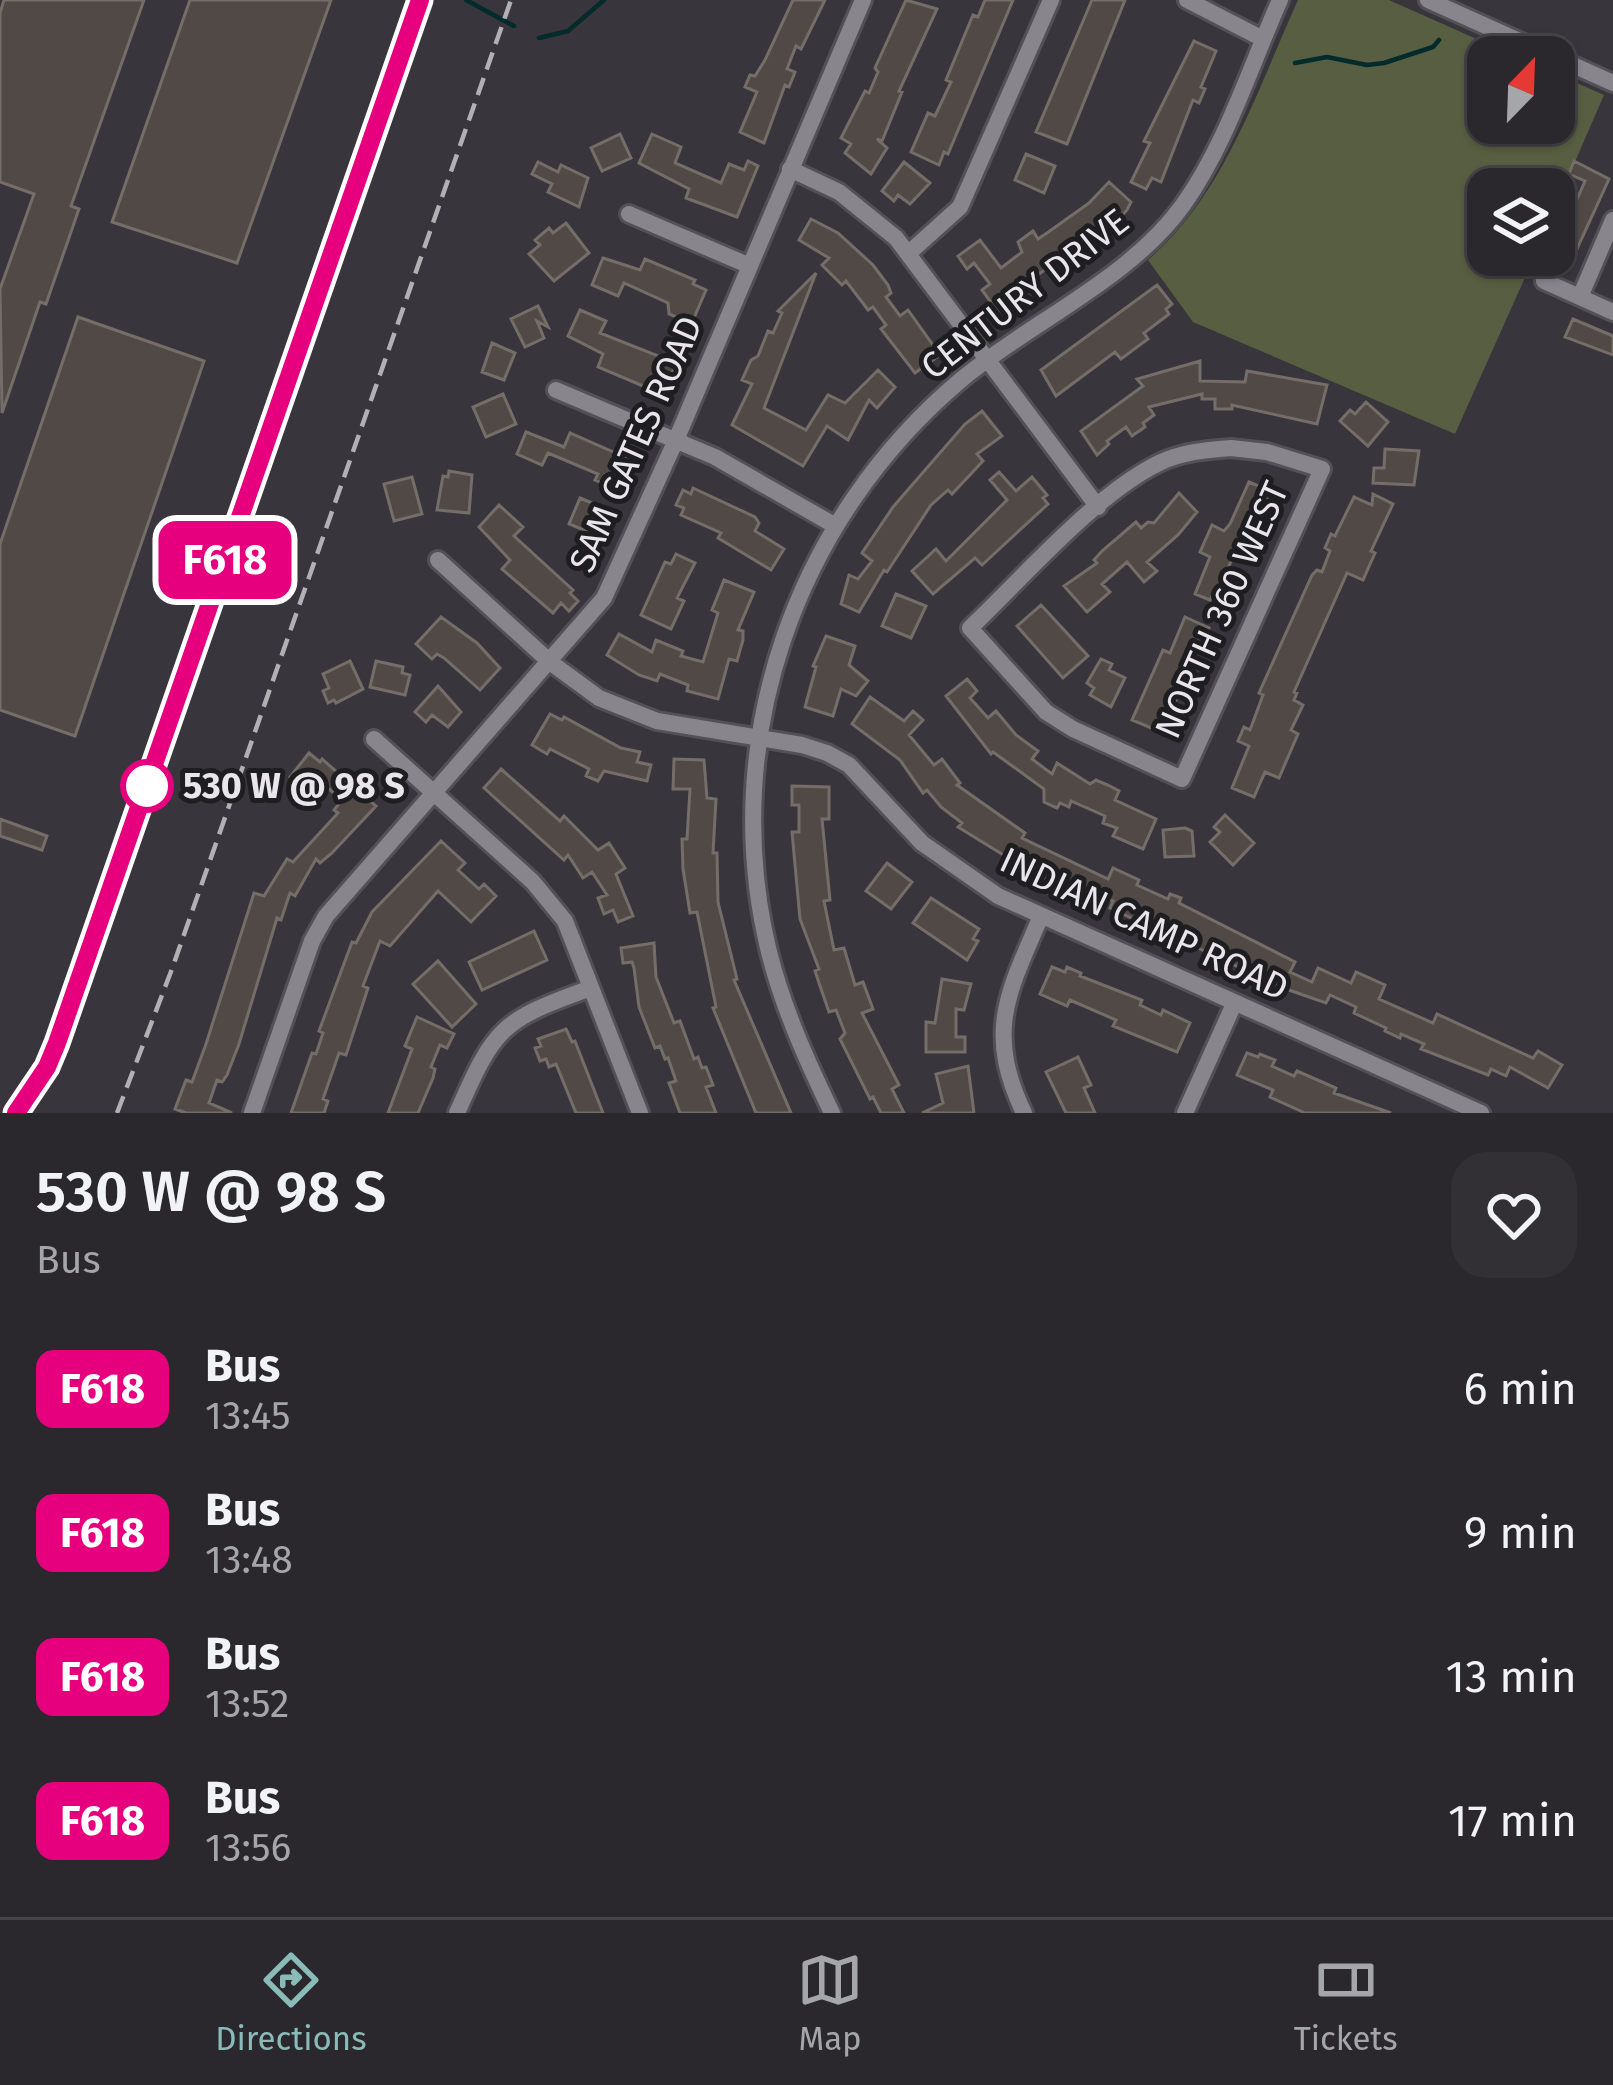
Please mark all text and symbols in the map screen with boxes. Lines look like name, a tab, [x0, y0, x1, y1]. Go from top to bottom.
north arrow	[1467, 36, 1575, 144]
map controls	[1467, 36, 1575, 276]
button: layers	[1467, 168, 1575, 276]
street label: CENTURY DRIVE	[912, 199, 1138, 389]
street label: SAM GATES ROAD	[560, 309, 712, 579]
street label: NORTH 360 WEST	[1146, 475, 1298, 745]
line badge: F618	[141, 521, 309, 599]
text: F618	[182, 535, 268, 585]
marker: 530 W @ 98 S	[122, 761, 172, 811]
place label: 530 W @ 98 S	[183, 764, 405, 808]
street label: INDIAN CAMP ROAD	[993, 838, 1295, 1010]
button: heart	[1451, 1152, 1577, 1278]
text: 530 W @ 98 S	[36, 1158, 386, 1226]
text: Bus	[36, 1237, 101, 1283]
text: Bus	[205, 1339, 280, 1393]
text: 6 min	[1463, 1362, 1577, 1416]
text: F618	[60, 1364, 145, 1414]
text: 13:45	[205, 1393, 290, 1439]
text: Bus	[205, 1483, 280, 1537]
text: 9 min	[1464, 1506, 1577, 1560]
text: F618	[60, 1508, 145, 1558]
text: 13:48	[205, 1537, 293, 1583]
text: Bus	[205, 1627, 280, 1681]
text: 13 min	[1446, 1650, 1577, 1704]
text: F618	[60, 1652, 145, 1702]
text: 13:52	[205, 1681, 289, 1727]
text: Bus	[205, 1771, 280, 1825]
text: 17 min	[1448, 1794, 1577, 1848]
text: F618	[60, 1796, 145, 1846]
text: 13:56	[205, 1825, 291, 1871]
tab: Directions	[215, 1947, 367, 2059]
tab: Map	[797, 1947, 863, 2059]
tab: Tickets	[1294, 1947, 1398, 2059]

